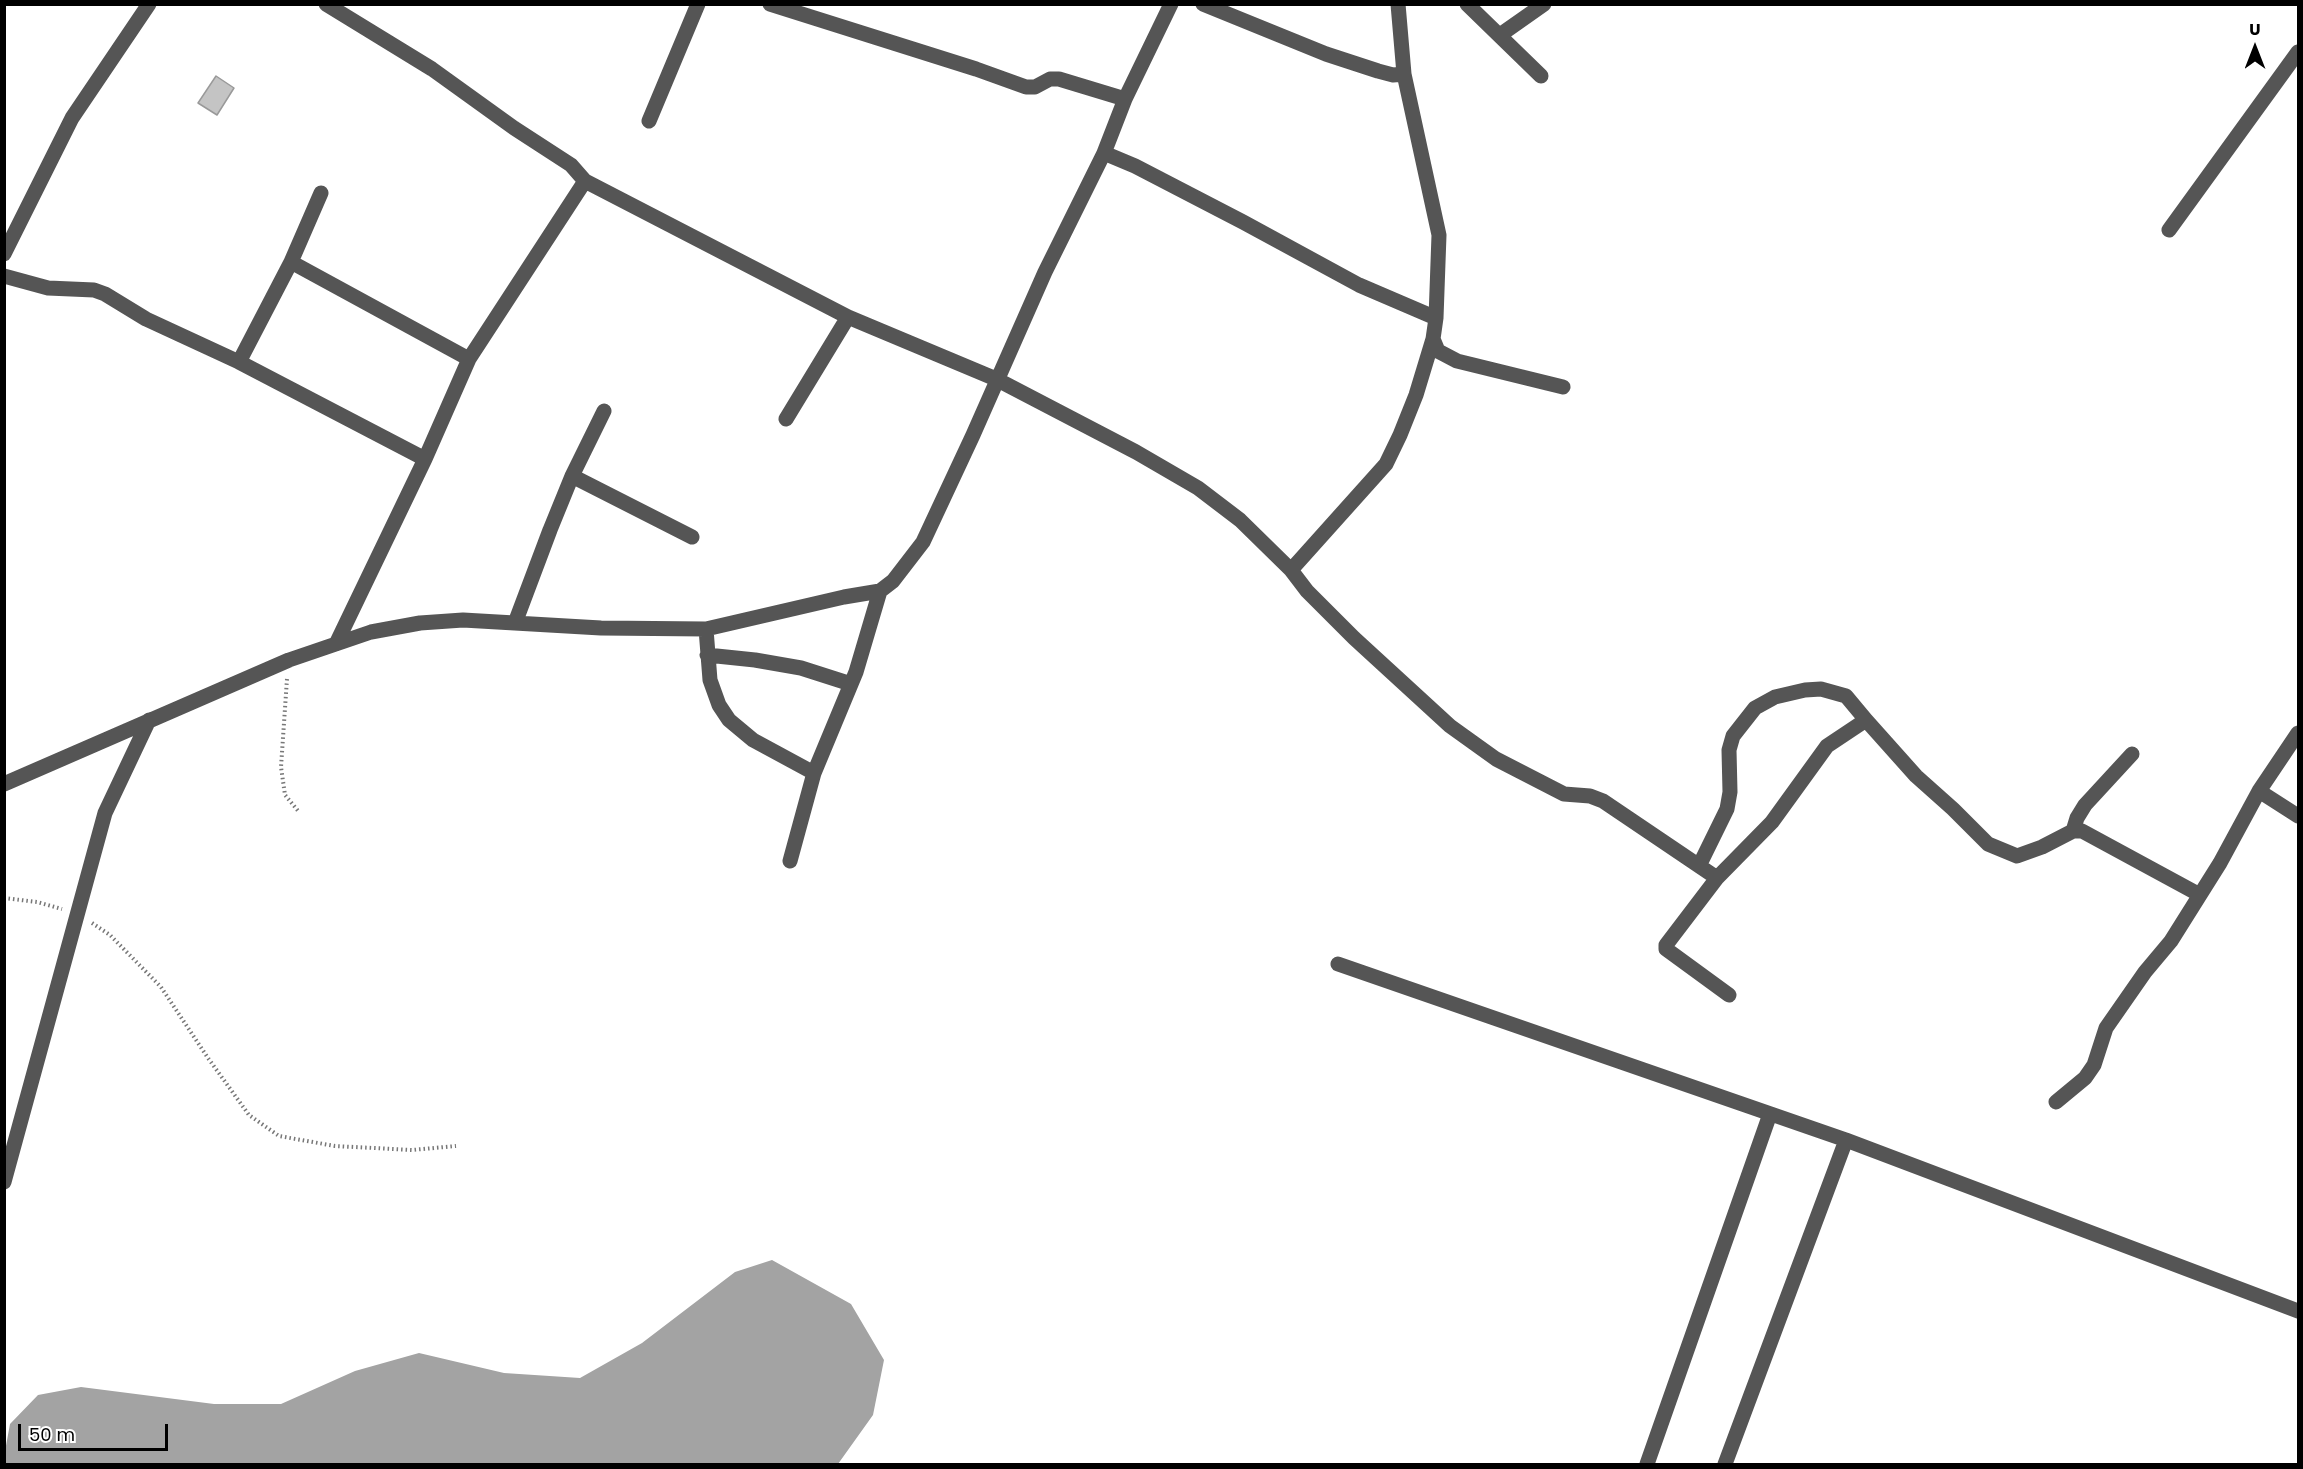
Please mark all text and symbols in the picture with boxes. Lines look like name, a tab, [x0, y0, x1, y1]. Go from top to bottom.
north arrow	[2225, 18, 2285, 78]
text: U	[2249, 18, 2261, 41]
scale bar	[21, 1412, 171, 1450]
text: 50 m	[29, 1422, 75, 1447]

